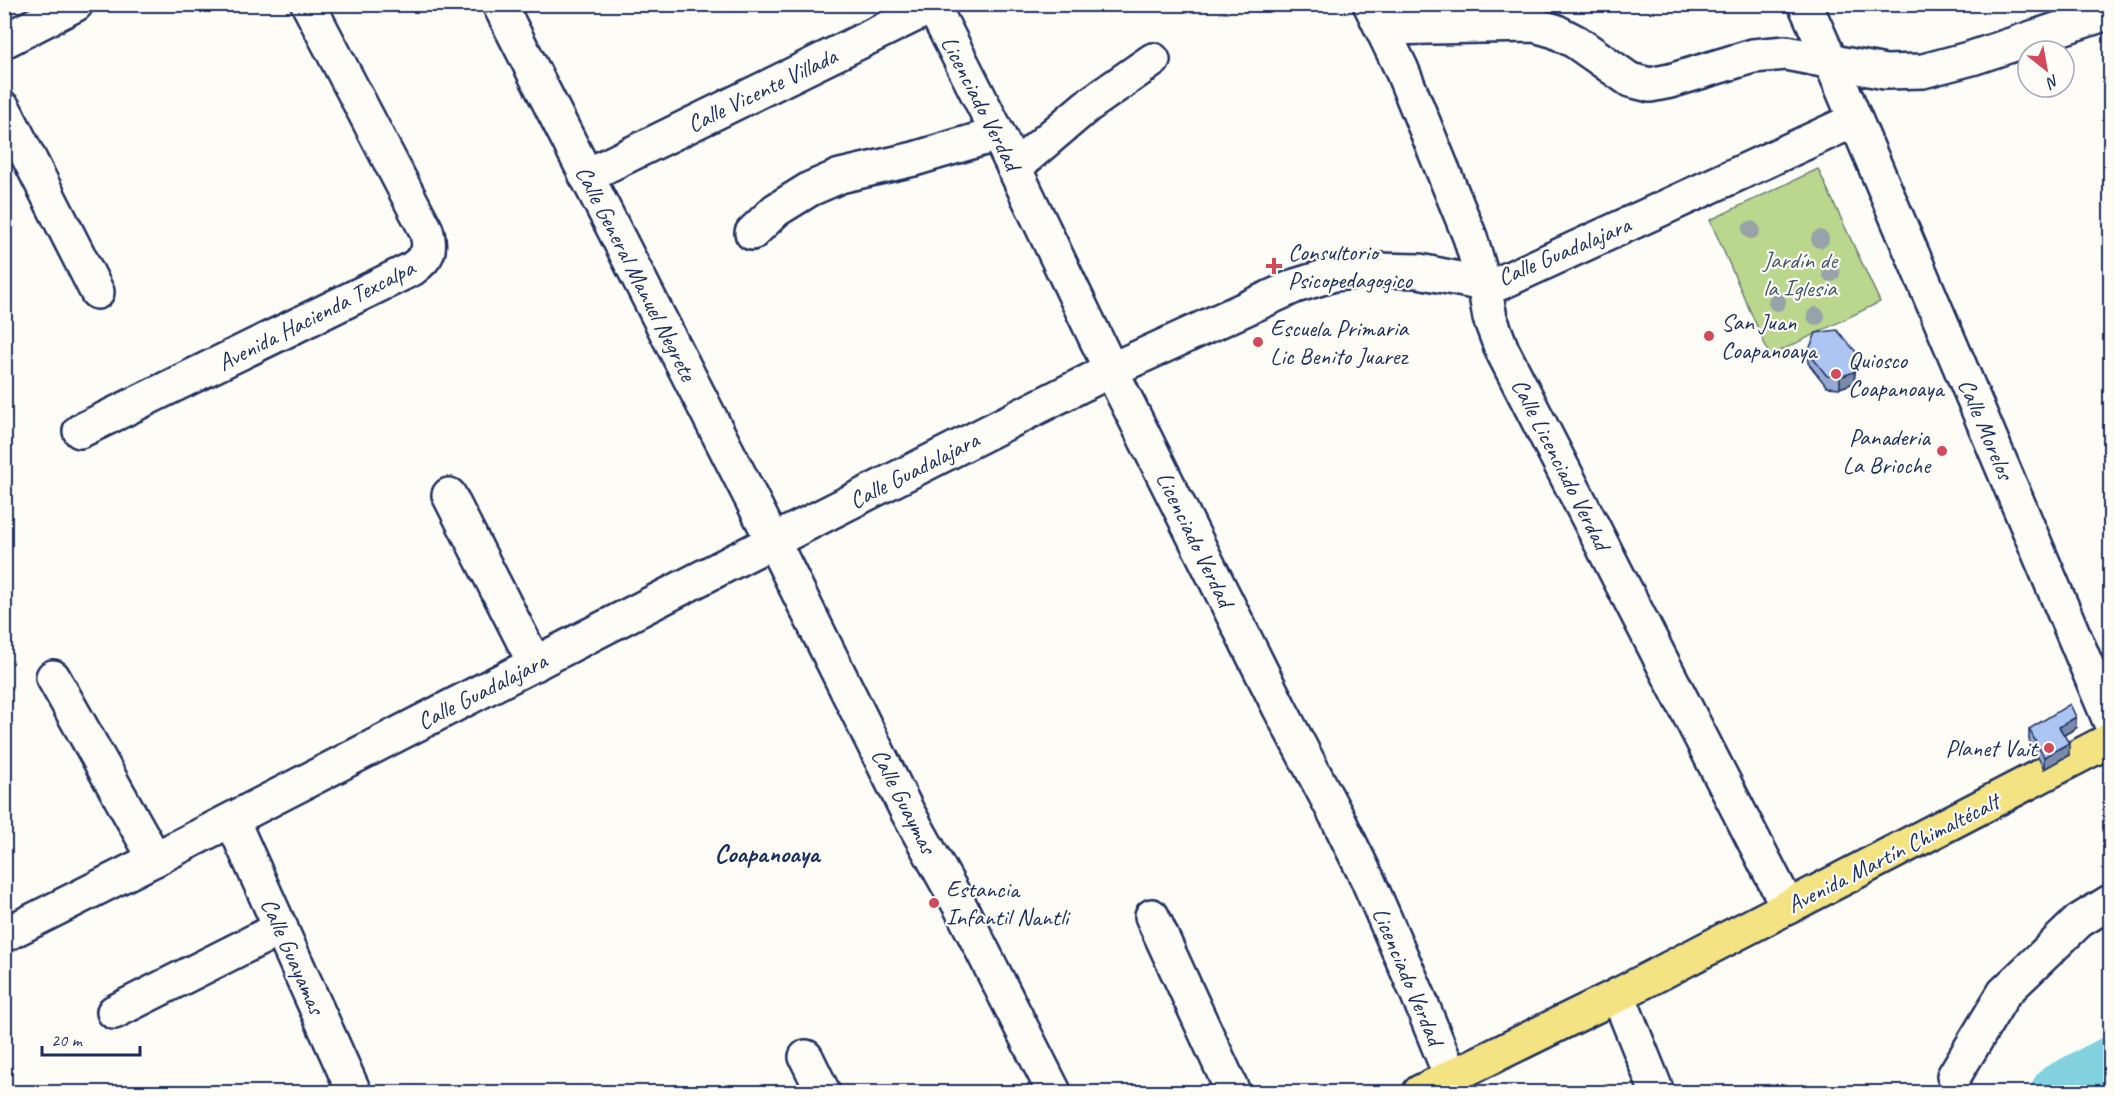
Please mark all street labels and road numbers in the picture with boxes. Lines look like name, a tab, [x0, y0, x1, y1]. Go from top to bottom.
street label: Licenciado Verdad	[934, 31, 1029, 178]
street label: Calle Vicente Villada	[682, 40, 843, 139]
street label: Calle General Manuel Negrete	[569, 160, 704, 388]
street label: Calle Guadalajara	[1493, 209, 1636, 292]
street label: Avenida Hacienda Texcalpa	[213, 252, 421, 378]
street label: Calle Licenciado Verdad	[1505, 373, 1619, 558]
street label: Calle Morelos	[1951, 374, 2021, 486]
street label: Calle Guadalajara	[844, 424, 985, 515]
street label: Licenciado Verdad	[1149, 467, 1242, 615]
street label: Calle Guadalajara	[412, 645, 553, 736]
street label: Calle Guaymas	[865, 743, 944, 860]
street label: Avenida Martín Chimaltécalt	[1782, 785, 2007, 919]
street label: Calle Guayamas	[254, 893, 333, 1020]
street label: Licenciado Verdad	[1366, 903, 1452, 1053]

